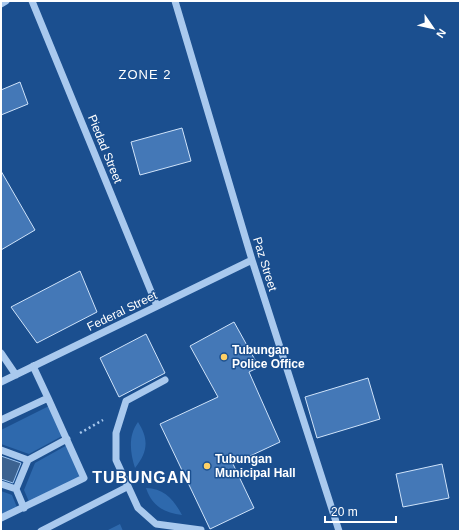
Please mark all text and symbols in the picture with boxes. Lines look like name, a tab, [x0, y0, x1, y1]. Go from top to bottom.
north arrow	[413, 8, 453, 48]
text: N	[434, 27, 448, 40]
district label: ZONE 2	[119, 67, 171, 82]
street label: Piedad Street	[85, 113, 125, 186]
street label: Paz Street	[250, 235, 280, 293]
street label: Federal Street	[85, 288, 160, 334]
place label: Tubungan Police Office	[232, 343, 305, 371]
marker: Tubungan Police Office	[219, 352, 229, 362]
place label: Tubungan Municipal Hall	[215, 452, 296, 480]
marker: Tubungan Municipal Hall	[202, 461, 212, 471]
district label: TUBUNGAN	[92, 469, 192, 486]
scale bar	[325, 498, 396, 524]
text: 20 m	[331, 505, 358, 519]

